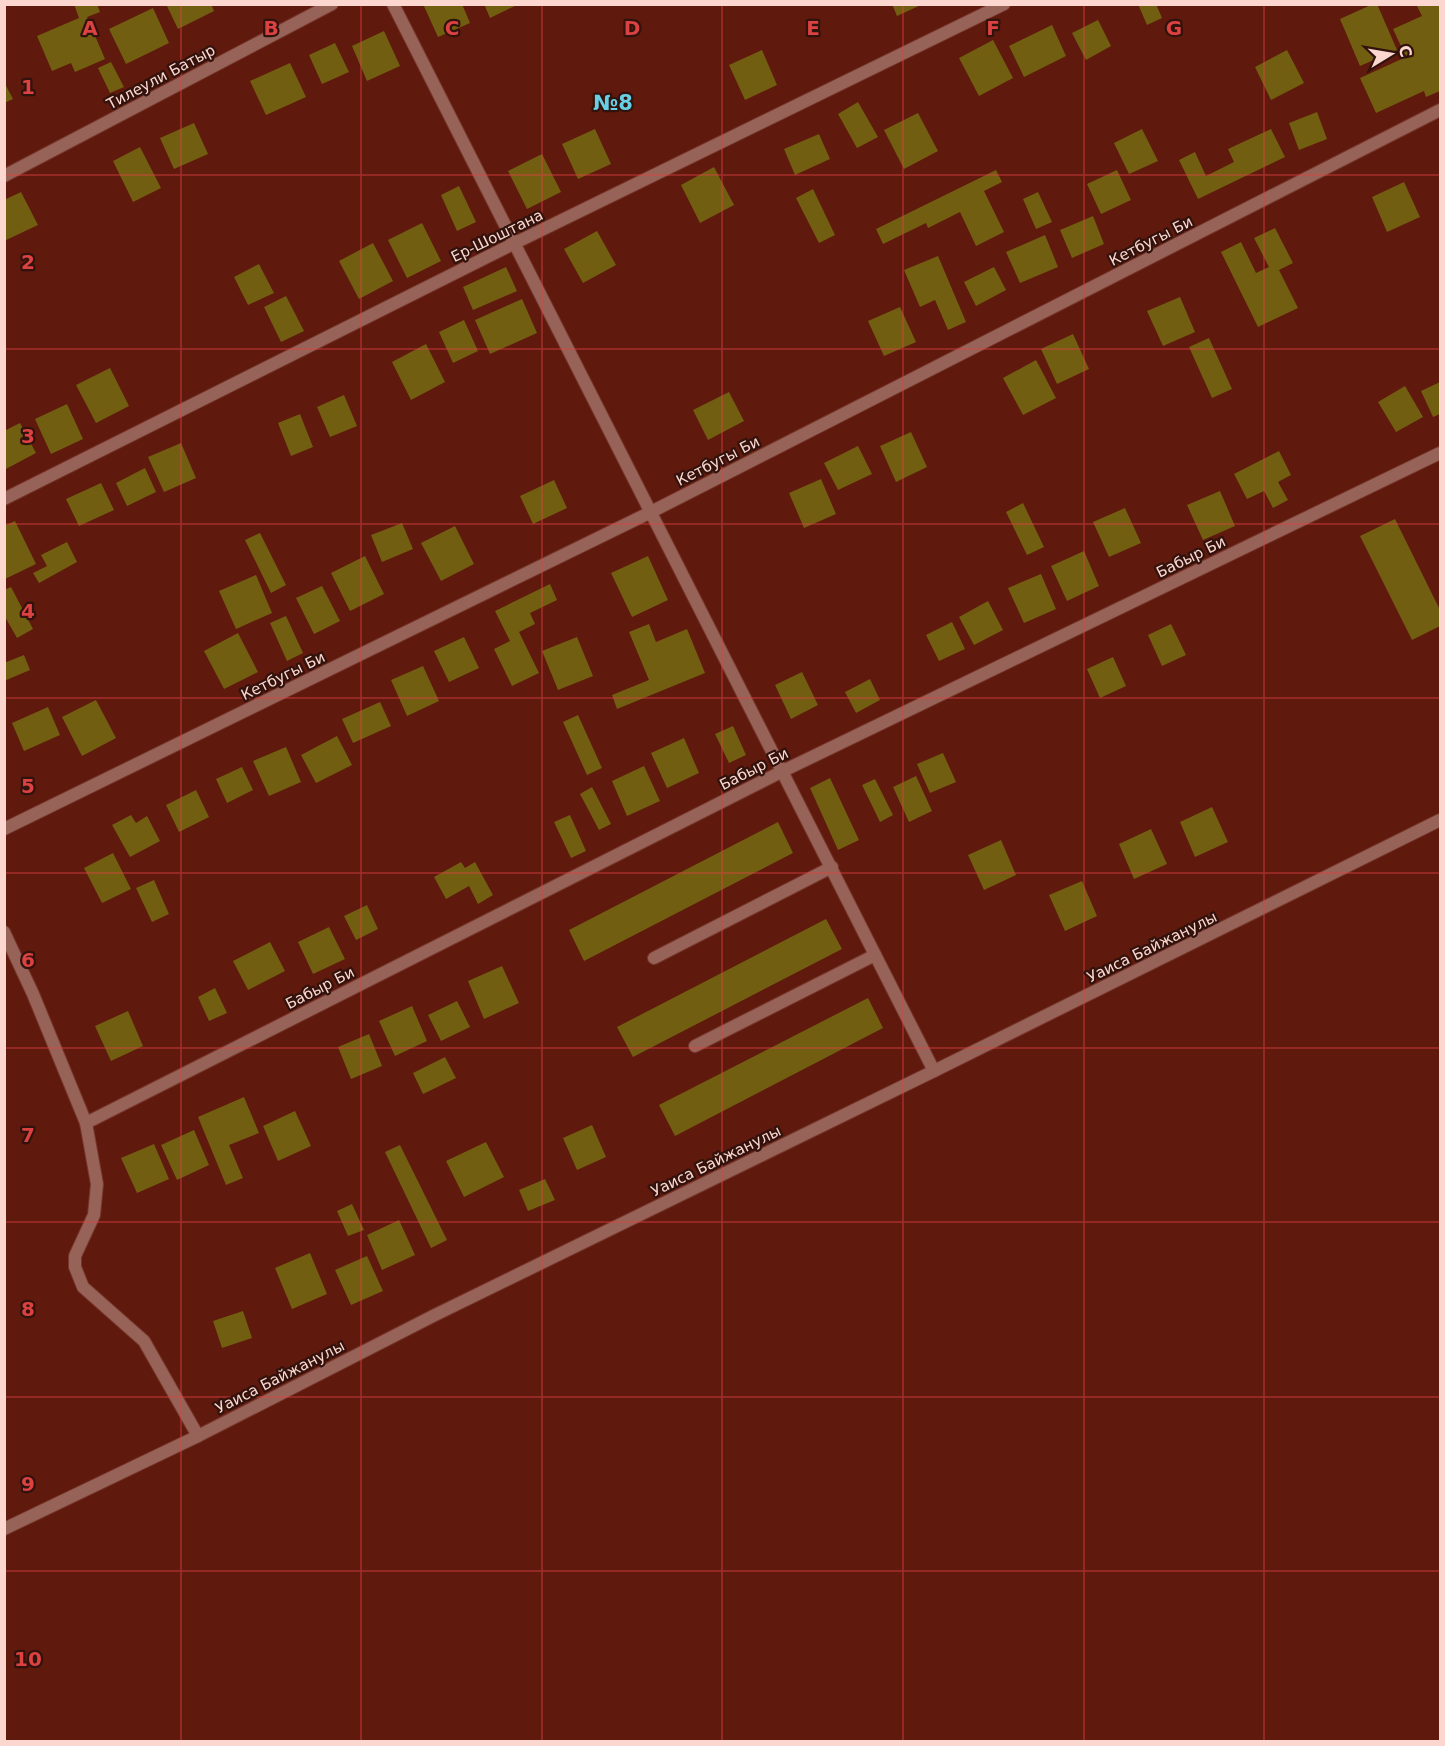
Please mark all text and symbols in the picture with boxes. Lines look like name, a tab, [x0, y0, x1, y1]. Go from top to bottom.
text: A	[82, 16, 98, 40]
text: B	[263, 16, 279, 40]
text: C	[445, 16, 459, 40]
text: D	[624, 16, 640, 40]
text: E	[806, 16, 820, 40]
text: F	[986, 16, 1000, 40]
text: G	[1166, 16, 1182, 40]
north arrow	[1361, 24, 1421, 84]
street label: Тилеули Батыр	[103, 41, 218, 114]
text: С	[1395, 44, 1416, 59]
text: 1	[21, 75, 35, 99]
district label: №8	[593, 91, 633, 115]
street label: Ер-Шоштана	[448, 206, 546, 266]
street label: Кетбугы Би	[1106, 212, 1196, 270]
text: 2	[21, 250, 35, 274]
text: 3	[21, 424, 35, 448]
street label: Кетбугы Би	[673, 432, 763, 490]
street label: Бабыр Би	[1153, 532, 1229, 582]
text: 4	[21, 599, 35, 623]
street label: Кетбугы Би	[238, 648, 328, 704]
street label: Бабыр Би	[717, 744, 791, 794]
text: 5	[21, 774, 35, 798]
street label: Уаиса Байжанулы	[1084, 908, 1220, 986]
text: 6	[21, 948, 35, 972]
street label: Бабыр Би	[283, 963, 357, 1013]
street label: Уаиса Байжанулы	[648, 1122, 784, 1200]
text: 7	[21, 1123, 35, 1147]
text: 8	[21, 1297, 35, 1321]
street label: Уаиса Байжанулы	[212, 1337, 348, 1417]
text: 9	[21, 1472, 35, 1496]
text: 10	[14, 1647, 42, 1671]

